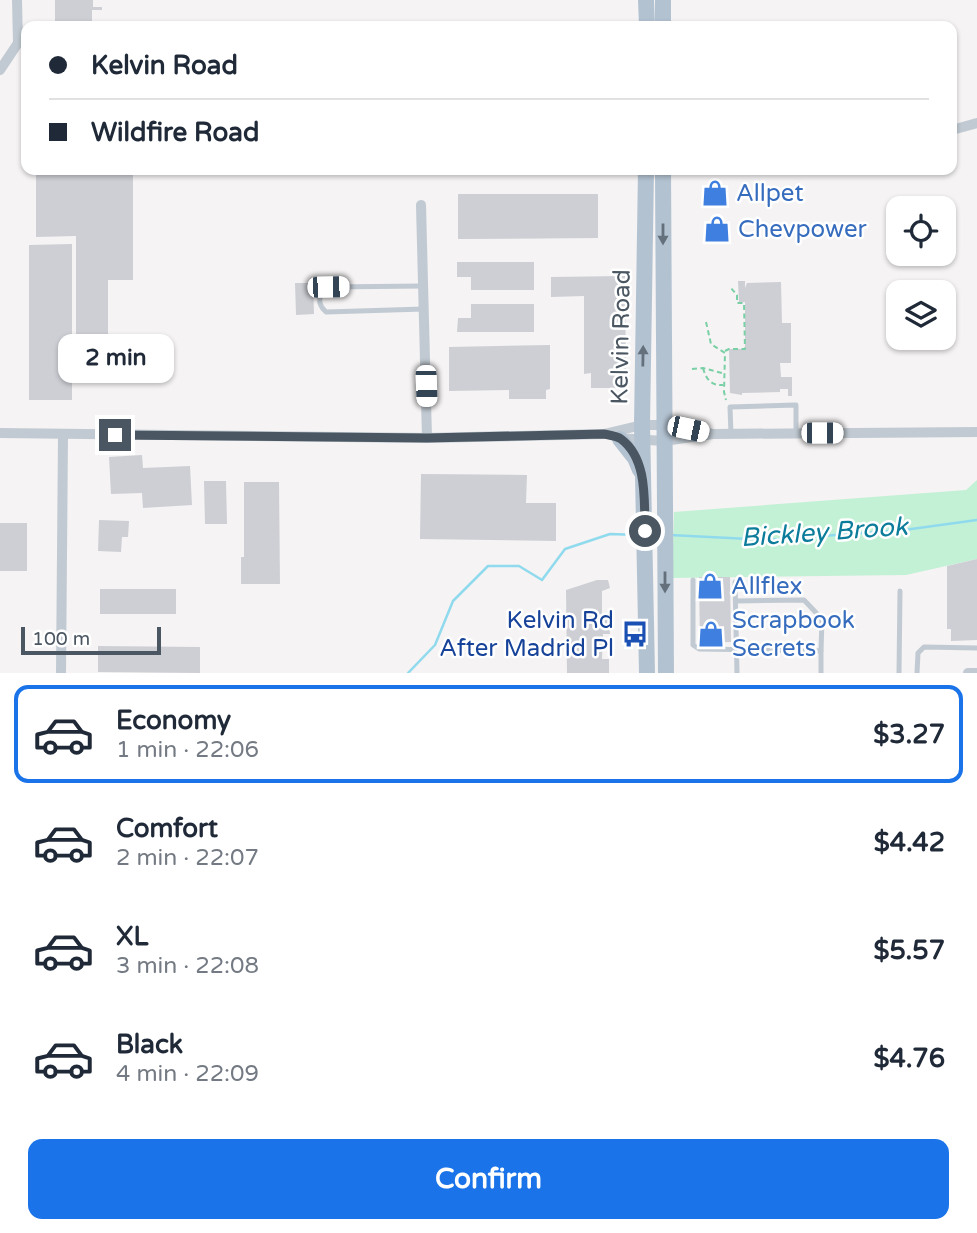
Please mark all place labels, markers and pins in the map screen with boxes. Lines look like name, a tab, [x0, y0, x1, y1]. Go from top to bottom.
shop icon: Allpet	[700, 178, 730, 208]
place label: Allpet	[736, 179, 804, 208]
shop icon: Chevpower	[702, 214, 732, 244]
place label: Chevpower	[738, 215, 867, 244]
shop icon: Allflex	[695, 571, 725, 601]
place label: Allflex	[731, 572, 802, 601]
place label: Kelvin Rd After Madrid Pl	[439, 606, 614, 663]
place label: Scrapbook Secrets	[732, 606, 855, 663]
bus stop icon: Kelvin Rd After Madrid Pl	[620, 619, 650, 649]
shop icon: Scrapbook Secrets	[696, 619, 726, 649]

